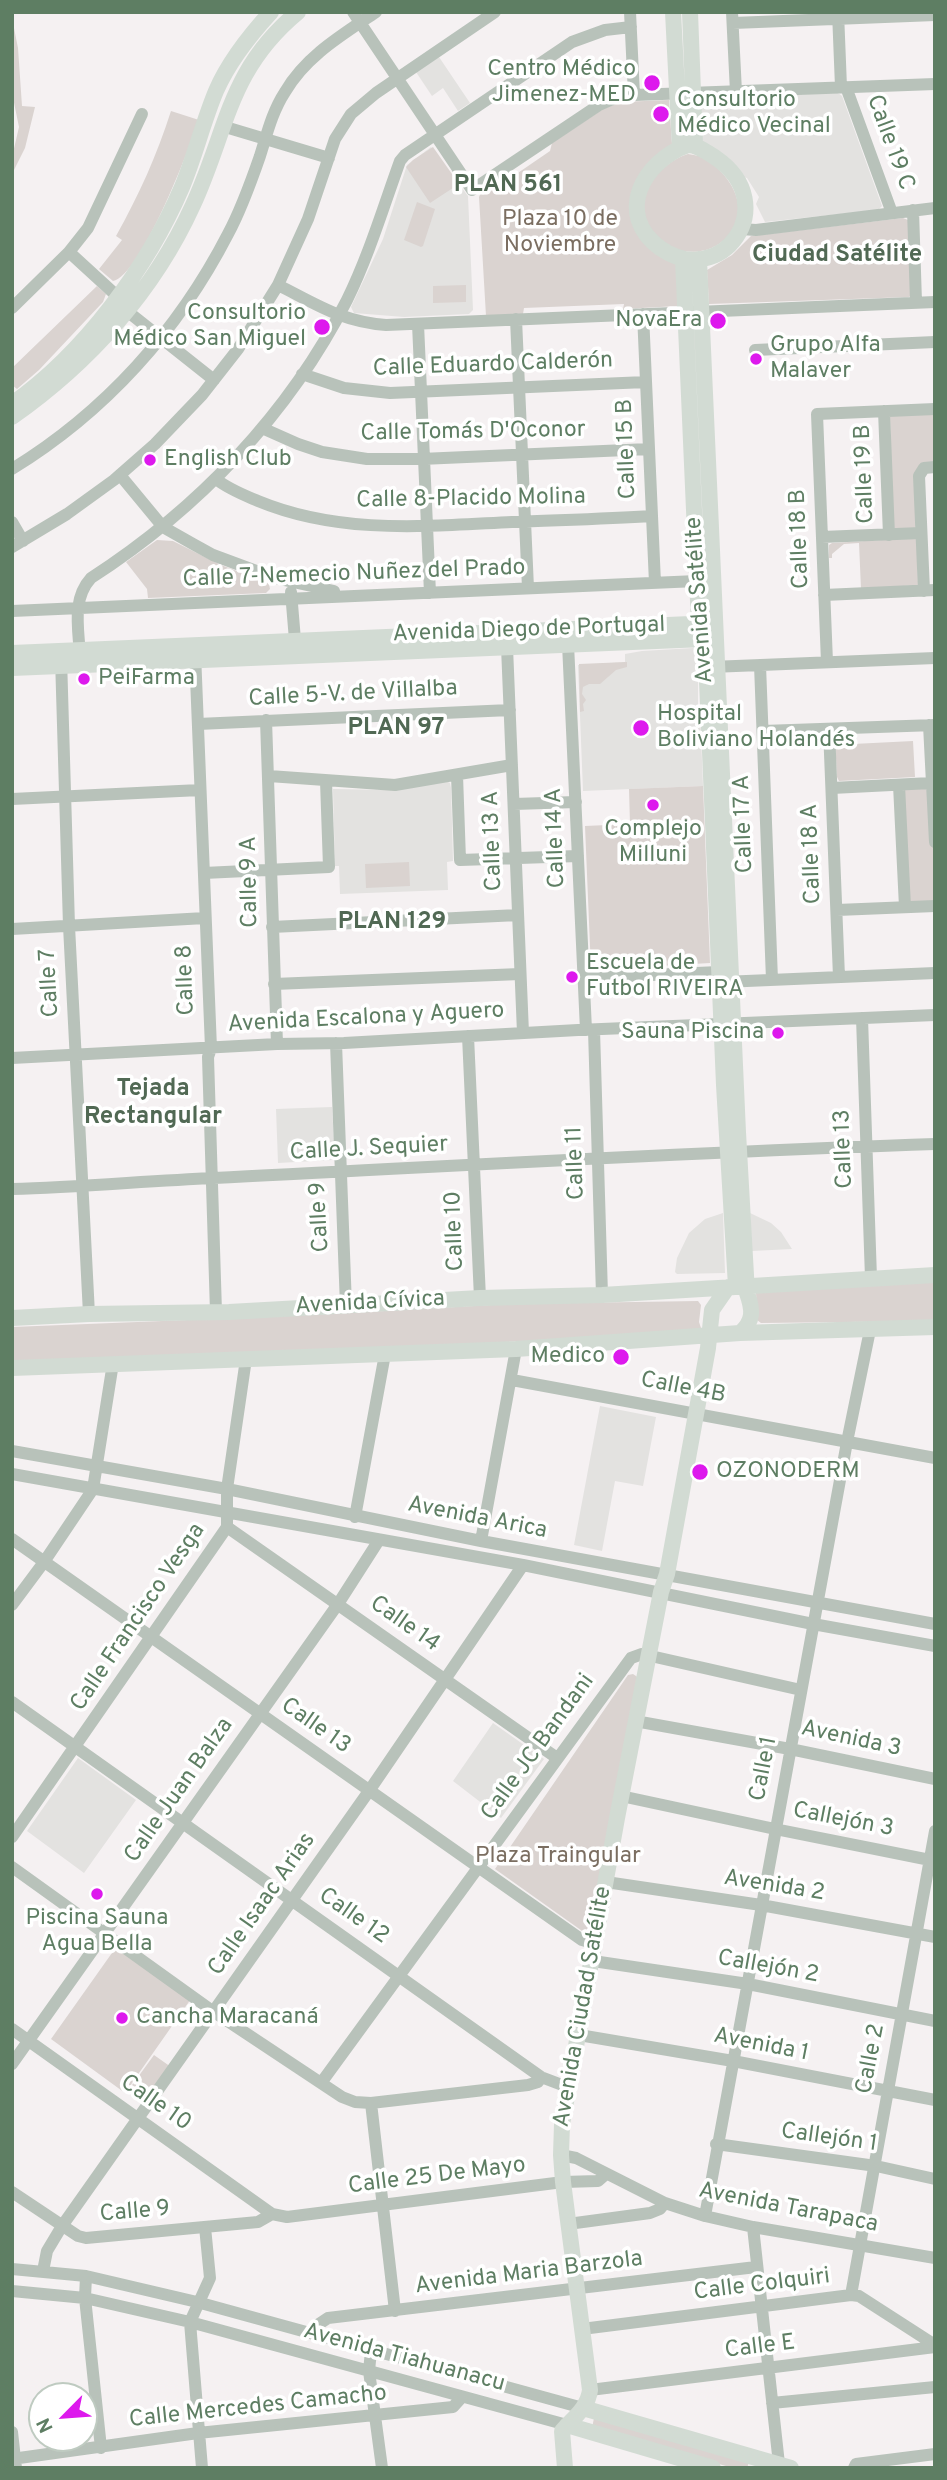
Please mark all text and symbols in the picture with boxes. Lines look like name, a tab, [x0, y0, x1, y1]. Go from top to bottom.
place label: Centro Médico Jimenez-MED	[487, 56, 636, 110]
marker: Centro Médico Jimenez-MED	[642, 73, 662, 93]
place label: Consultorio Médico Vecinal	[677, 87, 831, 141]
street label: Calle 19 C	[859, 92, 919, 194]
marker: Consultorio Médico Vecinal	[651, 104, 671, 124]
district label: PLAN 561	[454, 172, 562, 200]
park label: Plaza 10 de Noviembre	[502, 206, 618, 260]
district label: Ciudad Satélite	[752, 242, 922, 270]
place label: Consultorio Médico San Miguel	[113, 300, 306, 354]
place label: NovaEra	[615, 307, 702, 335]
marker: NovaEra	[708, 311, 728, 331]
marker: Consultorio Médico San Miguel	[312, 317, 332, 337]
place label: Grupo Alfa Malaver	[770, 332, 881, 386]
street label: Calle Eduardo Calderón	[372, 348, 614, 384]
marker: Grupo Alfa Malaver	[748, 351, 764, 367]
street label: Calle 15 B	[612, 398, 644, 500]
street label: Calle Tomás D'Oconor	[360, 417, 586, 449]
street label: Calle 19 B	[850, 424, 882, 524]
place label: English Club	[164, 446, 292, 474]
marker: English Club	[142, 452, 158, 468]
street label: Calle 8-Placido Molina	[356, 484, 586, 516]
street label: Calle 18 B	[785, 489, 817, 589]
street label: Avenida Satélite	[681, 516, 721, 684]
street label: Calle 7-Nemecio Nuñez del Prado	[182, 555, 526, 595]
street label: Avenida Diego de Portugal	[392, 612, 666, 650]
place label: PeiFarma	[98, 665, 195, 693]
marker: PeiFarma	[76, 671, 92, 687]
street label: Calle 5-V. de Villalba	[248, 676, 458, 714]
place label: Hospital Boliviano Holandés	[657, 701, 855, 755]
district label: PLAN 97	[348, 715, 444, 743]
marker: Hospital Boliviano Holandés	[631, 718, 651, 738]
street label: Calle 17 A	[729, 774, 761, 874]
street label: Calle 14 A	[541, 787, 573, 889]
street label: Calle 13 A	[478, 790, 510, 892]
marker: Complejo Milluni	[645, 797, 661, 813]
street label: Calle 18 A	[797, 803, 829, 905]
place label: Complejo Milluni	[604, 816, 702, 870]
street label: Calle 9 A	[236, 836, 266, 928]
district label: PLAN 129	[338, 909, 446, 937]
street label: Calle 8	[172, 944, 202, 1016]
street label: Calle 7	[35, 948, 67, 1018]
place label: Escuela de Futbol RIVEIRA	[586, 950, 744, 1004]
marker: Escuela de Futbol RIVEIRA	[564, 969, 580, 985]
street label: Avenida Escalona y Aguero	[227, 998, 505, 1040]
place label: Sauna Piscina	[621, 1019, 764, 1047]
marker: Sauna Piscina	[770, 1025, 786, 1041]
district label: Tejada Rectangular	[84, 1076, 222, 1132]
street label: Calle 13	[830, 1109, 860, 1189]
street label: Calle 11	[562, 1126, 592, 1200]
street label: Calle J. Sequier	[289, 1132, 449, 1168]
street label: Calle 9	[305, 1181, 337, 1253]
street label: Calle 10	[441, 1190, 471, 1272]
street label: Avenida Cívica	[295, 1286, 445, 1322]
place label: Medico	[530, 1343, 605, 1371]
marker: Medico	[611, 1347, 631, 1367]
street label: Calle 4B	[638, 1367, 728, 1411]
place label: OZONODERM	[716, 1458, 860, 1486]
marker: OZONODERM	[690, 1462, 710, 1482]
street label: Avenida Arica	[405, 1492, 549, 1546]
street label: Calle Francisco Vesga	[66, 1519, 212, 1717]
street label: Calle 14	[364, 1591, 444, 1659]
street label: Calle JC Bandani	[476, 1669, 602, 1827]
street label: Calle 13	[275, 1693, 355, 1761]
street label: Calle Juan Balza	[120, 1713, 240, 1869]
street label: Avenida 3	[798, 1716, 904, 1764]
street label: Calle 1	[745, 1734, 785, 1804]
street label: Callejón 3	[790, 1798, 896, 1844]
street label: Calle Isaac Arias	[203, 1828, 323, 1982]
park label: Plaza Traingular	[475, 1843, 641, 1871]
street label: Avenida 2	[721, 1865, 827, 1909]
street label: Calle 12	[313, 1883, 393, 1951]
street label: Avenida Ciudad Satélite	[549, 1884, 619, 2130]
marker: Piscina Sauna Agua Bella	[89, 1886, 105, 1902]
place label: Piscina Sauna Agua Bella	[26, 1905, 168, 1959]
street label: Callejón 2	[715, 1946, 821, 1990]
place label: Cancha Maracaná	[136, 2004, 318, 2032]
marker: Cancha Maracaná	[114, 2010, 130, 2026]
street label: Calle 2	[852, 2022, 892, 2096]
street label: Avenida 1	[711, 2023, 811, 2069]
street label: Calle 10	[114, 2070, 196, 2138]
street label: Callejón 1	[779, 2119, 879, 2159]
street label: Calle 25 De Mayo	[347, 2152, 527, 2202]
street label: Avenida Tarapaca	[696, 2178, 880, 2240]
street label: Calle 9	[99, 2196, 171, 2230]
street label: Avenida Maria Barzola	[414, 2246, 644, 2302]
street label: Calle Colquiri	[692, 2264, 832, 2308]
street label: Avenida Tiahuanacu	[300, 2319, 508, 2399]
street label: Calle E	[723, 2330, 797, 2366]
street label: Calle Mercedes Camacho	[128, 2381, 388, 2435]
north arrow	[28, 2382, 98, 2452]
text: N	[32, 2414, 60, 2436]

